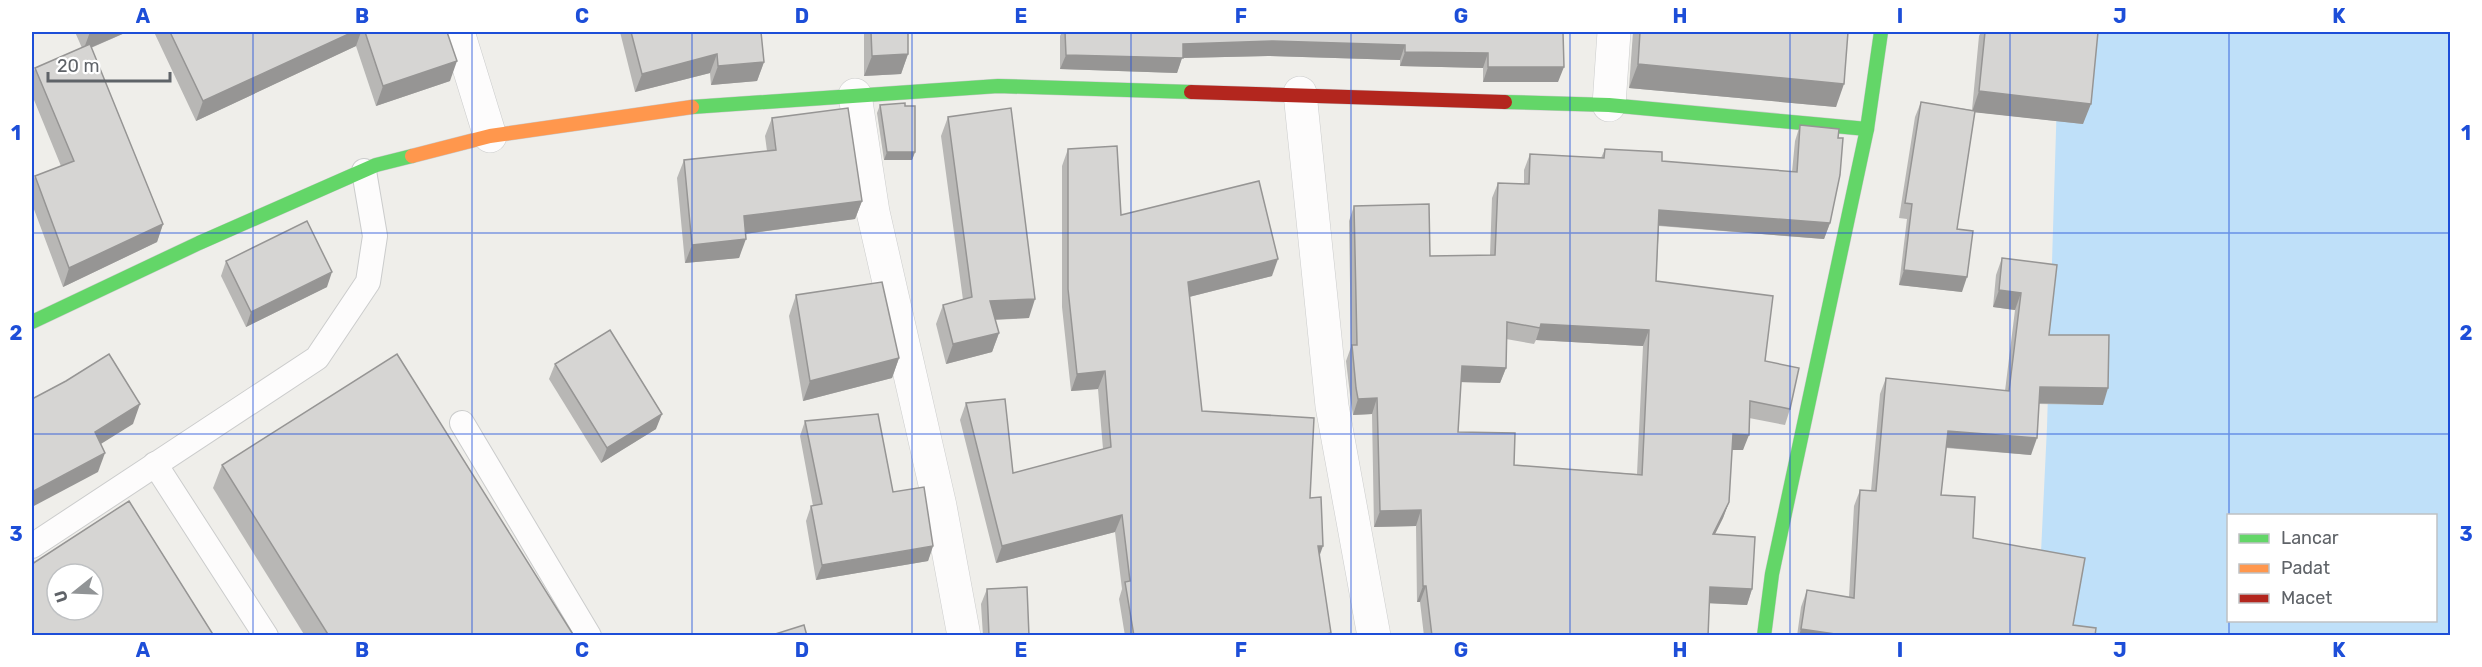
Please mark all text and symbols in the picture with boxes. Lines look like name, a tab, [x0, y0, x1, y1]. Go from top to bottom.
text: A	[136, 4, 151, 28]
text: B	[355, 4, 369, 28]
text: C	[575, 4, 589, 28]
text: D	[795, 4, 809, 28]
text: E	[1015, 4, 1027, 28]
text: F	[1235, 4, 1247, 28]
text: G	[1454, 4, 1468, 28]
text: H	[1673, 4, 1687, 28]
text: I	[1897, 4, 1903, 28]
text: J	[2113, 4, 2127, 28]
text: K	[2332, 4, 2346, 28]
scale bar	[48, 45, 170, 83]
text: 20 m	[57, 55, 99, 77]
text: 1	[11, 121, 21, 145]
text: 1	[2461, 121, 2471, 145]
text: 2	[10, 321, 23, 345]
text: 2	[2460, 321, 2473, 345]
legend	[2227, 514, 2437, 622]
text: 3	[9, 522, 23, 546]
text: 3	[2459, 522, 2473, 546]
text: Lancar	[2281, 527, 2339, 549]
text: Padat	[2281, 557, 2330, 579]
north arrow	[45, 562, 105, 622]
text: Macet	[2281, 587, 2332, 609]
text: U	[50, 588, 72, 605]
text: A	[136, 638, 151, 662]
text: B	[355, 638, 369, 662]
text: C	[575, 638, 589, 662]
text: D	[795, 638, 809, 662]
text: E	[1015, 638, 1027, 662]
text: F	[1235, 638, 1247, 662]
text: G	[1454, 638, 1468, 662]
text: H	[1673, 638, 1687, 662]
text: I	[1897, 638, 1903, 662]
text: J	[2113, 638, 2127, 662]
text: K	[2332, 638, 2346, 662]

